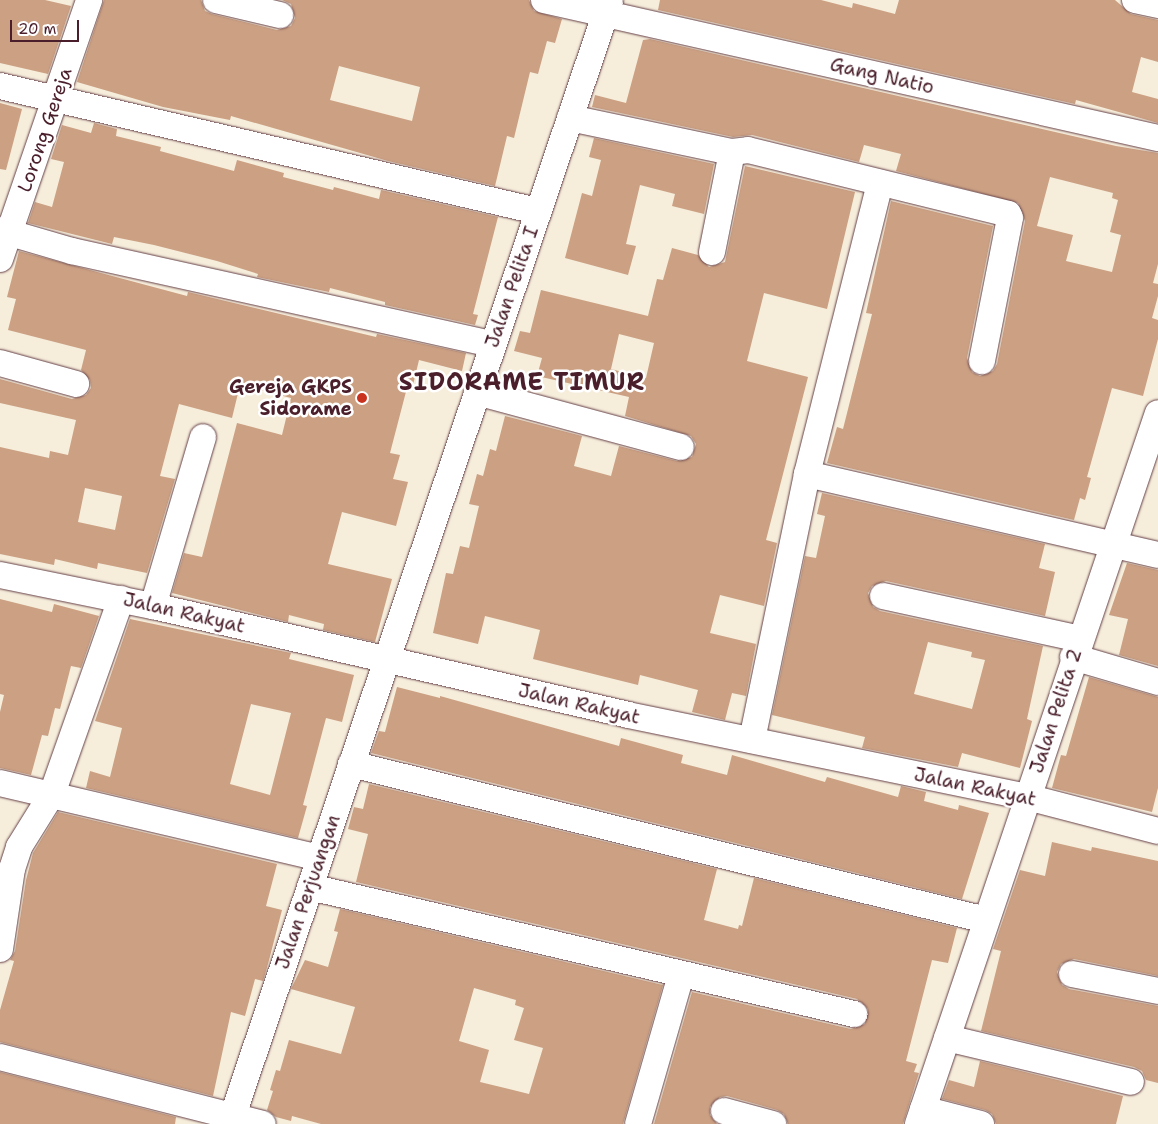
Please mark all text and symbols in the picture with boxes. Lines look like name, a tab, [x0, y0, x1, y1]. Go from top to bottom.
scale bar	[12, 10, 81, 42]
text: 20 m	[18, 19, 57, 39]
street label: Gang Natio	[828, 53, 936, 99]
street label: Lorong Gereja	[13, 65, 77, 195]
street label: Jalan Pelita I	[481, 223, 543, 351]
district label: SIDORAME TIMUR	[397, 369, 647, 397]
place label: Gereja GKPS Sidorame	[229, 376, 352, 420]
marker: Gereja GKPS Sidorame	[356, 392, 368, 404]
street label: Jalan Rakyat	[121, 588, 247, 638]
street label: Jalan Pelita 2	[1025, 646, 1087, 776]
street label: Jalan Rakyat	[516, 679, 642, 729]
street label: Jalan Rakyat	[912, 763, 1038, 811]
street label: Jalan Perjuangan	[271, 812, 345, 972]

